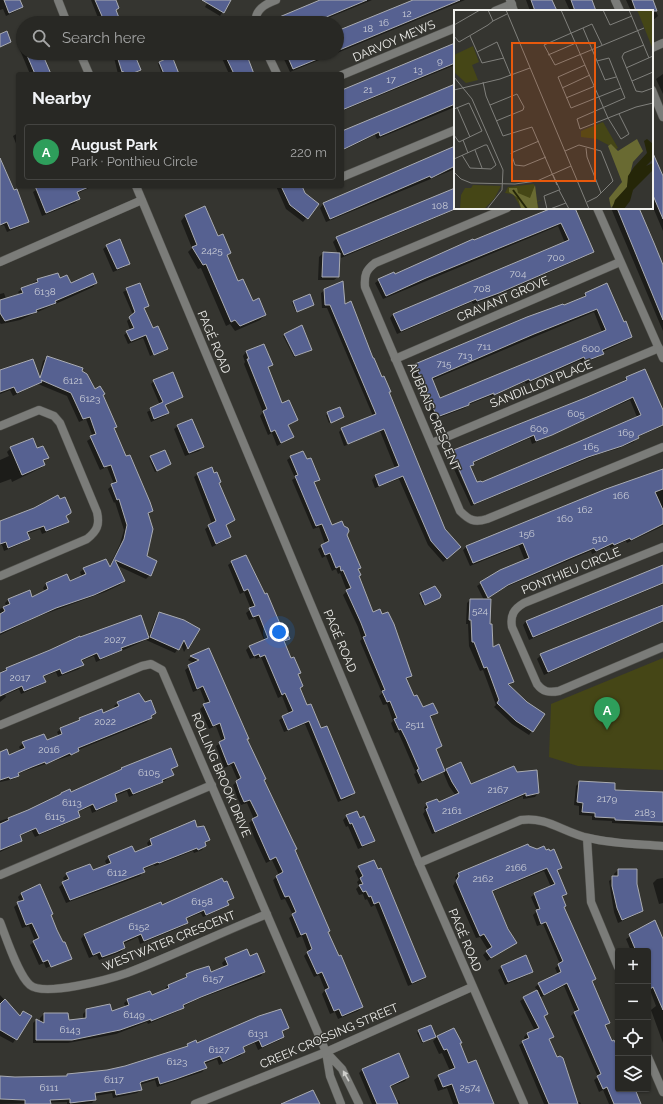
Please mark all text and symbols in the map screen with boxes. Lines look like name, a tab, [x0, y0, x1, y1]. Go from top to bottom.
house number: 12	[402, 8, 412, 19]
inset map	[454, 10, 653, 209]
search box	[16, 16, 344, 60]
street label: DARVOY MEWS	[351, 17, 437, 65]
house number: 16	[379, 17, 389, 28]
house number: 18	[363, 23, 373, 34]
icon: search	[30, 27, 52, 49]
text: Search here	[62, 29, 145, 47]
house number: 9	[437, 55, 443, 66]
house number: 13	[413, 64, 423, 75]
house number: 17	[386, 74, 396, 85]
house number: 21	[363, 84, 373, 95]
text: Nearby	[32, 88, 91, 108]
text: August Park	[71, 136, 158, 154]
text: A	[42, 145, 50, 160]
text: 220 m	[290, 145, 327, 160]
text: Park · Ponthieu Circle	[71, 154, 198, 169]
house number: 108	[432, 200, 448, 211]
house number: 2425	[201, 245, 223, 256]
house number: 700	[547, 252, 565, 263]
house number: 704	[510, 268, 527, 279]
street label: CRAVANT GROVE	[455, 273, 551, 325]
house number: 708	[473, 283, 491, 294]
house number: 6138	[34, 286, 56, 297]
street label: PAGÉ ROAD	[194, 308, 234, 376]
house number: 711	[477, 341, 492, 352]
house number: 600	[582, 343, 600, 354]
house number: 713	[458, 350, 472, 361]
street label: SANDILLON PLACE	[488, 357, 594, 411]
house number: 715	[436, 358, 452, 369]
street label: AUBRAIS CRESCENT	[405, 361, 464, 474]
house number: 6121	[63, 375, 84, 386]
house number: 6123	[80, 393, 100, 404]
house number: 605	[567, 408, 585, 419]
house number: 609	[530, 423, 548, 434]
house number: 169	[618, 427, 634, 438]
house number: 165	[583, 441, 599, 452]
house number: 166	[613, 490, 629, 501]
house number: 162	[577, 504, 593, 515]
house number: 160	[557, 513, 573, 524]
house number: 156	[519, 528, 535, 539]
house number: 510	[592, 533, 608, 544]
street label: PONTHIEU CIRCLE	[519, 545, 623, 597]
house number: 524	[472, 605, 489, 616]
street label: PAGÉ ROAD	[320, 607, 360, 675]
your location	[269, 622, 289, 642]
house number: 2027	[104, 634, 127, 645]
house number: 2017	[10, 672, 31, 683]
pin: A	[594, 697, 620, 730]
street label: ROLLING BROOK DRIVE	[188, 711, 254, 839]
house number: 2022	[94, 716, 116, 727]
house number: 2511	[405, 719, 425, 730]
house number: 2016	[38, 744, 60, 755]
house number: 6105	[138, 767, 160, 778]
house number: 2167	[488, 784, 509, 795]
house number: 2179	[597, 793, 617, 804]
house number: 6113	[62, 797, 82, 808]
house number: 2161	[442, 805, 463, 816]
house number: 2183	[635, 807, 655, 818]
house number: 6115	[45, 811, 66, 822]
house number: 2166	[505, 862, 527, 873]
house number: 6112	[107, 867, 127, 878]
house number: 2162	[473, 873, 493, 884]
house number: 6158	[191, 896, 213, 907]
street label: PAGÉ ROAD	[445, 906, 485, 974]
street label: WESTWATER CRESCENT	[101, 908, 238, 974]
house number: 6152	[129, 921, 149, 932]
map controls	[615, 948, 651, 1092]
button: +	[615, 948, 651, 984]
house number: 6157	[202, 973, 224, 984]
button: −	[615, 984, 651, 1020]
street label: CREEK CROSSING STREET	[258, 1000, 401, 1072]
house number: 6149	[123, 1009, 145, 1020]
button: locate	[615, 1020, 651, 1056]
house number: 6143	[59, 1024, 81, 1035]
house number: 6131	[248, 1028, 269, 1039]
house number: 6127	[209, 1044, 230, 1055]
house number: 6123	[167, 1056, 187, 1067]
button: layers	[615, 1056, 651, 1092]
one-way arrow	[342, 1070, 349, 1082]
house number: 6117	[104, 1074, 125, 1085]
house number: 6111	[40, 1082, 59, 1093]
house number: 2574	[460, 1082, 481, 1093]

